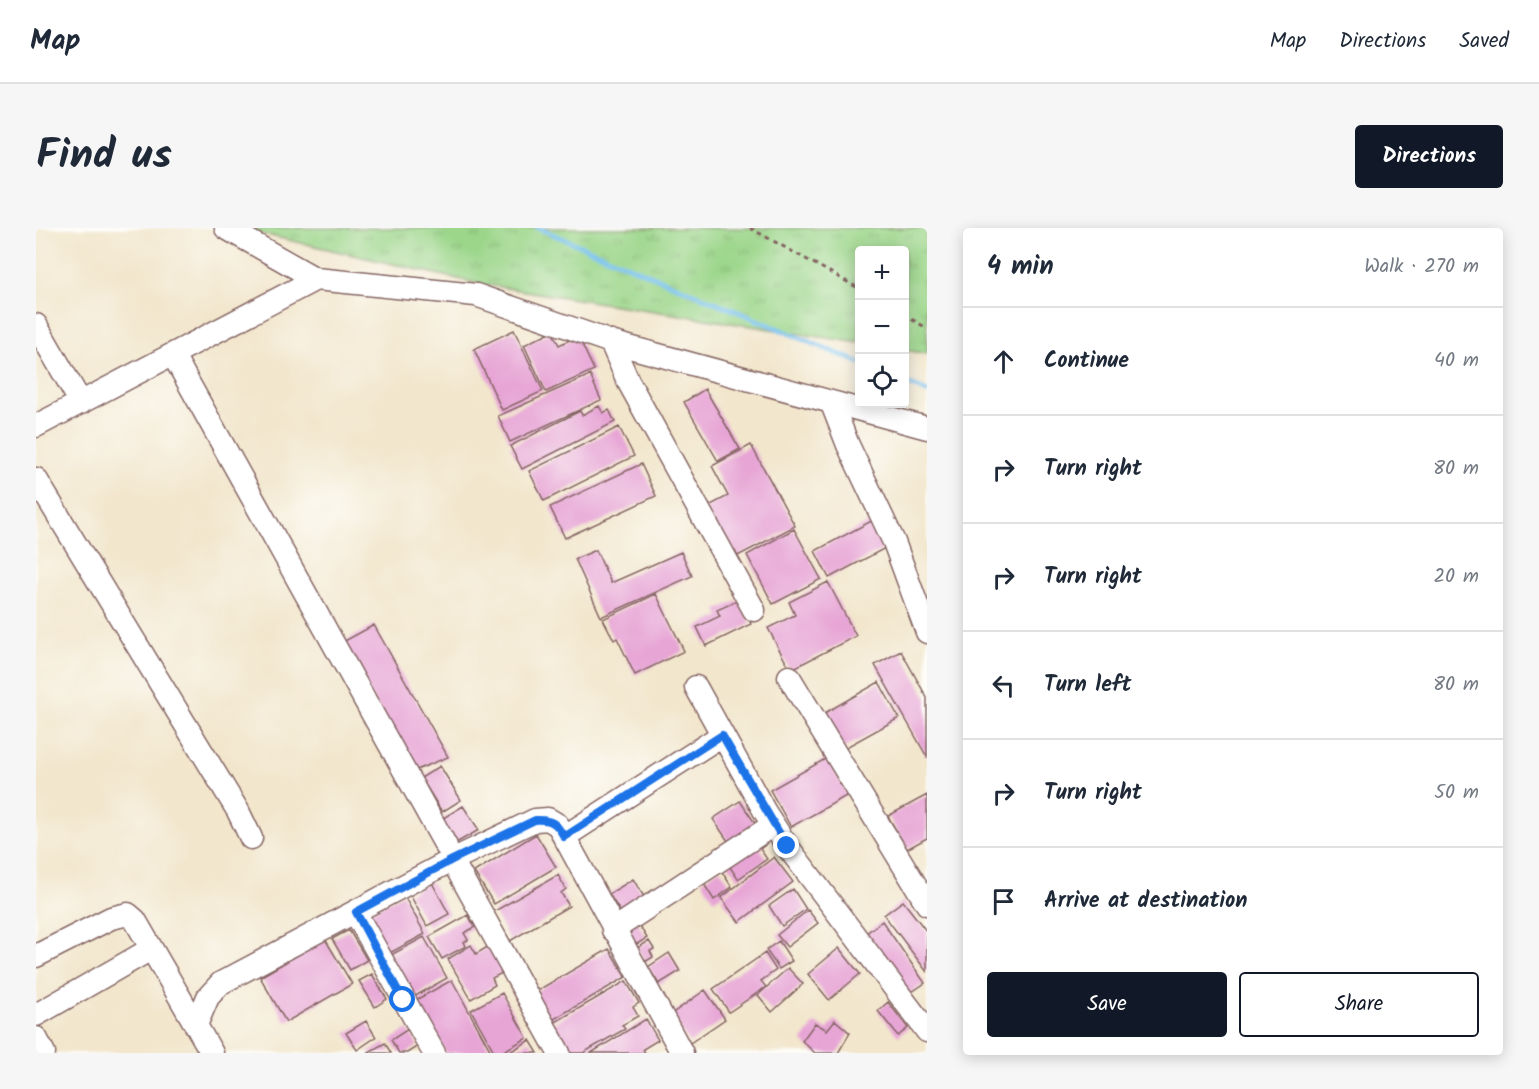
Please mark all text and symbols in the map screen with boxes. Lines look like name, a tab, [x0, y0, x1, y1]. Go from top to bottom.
text: Map	[30, 19, 81, 64]
text: Map	[1270, 25, 1306, 58]
text: Directions	[1339, 25, 1426, 58]
text: Saved	[1459, 25, 1509, 58]
text: Find us	[36, 123, 172, 190]
button: Directions	[1355, 125, 1503, 188]
map controls	[855, 246, 909, 408]
button: +	[855, 246, 909, 300]
text: 4 min	[987, 246, 1054, 288]
text: Walk · 270 m	[1364, 251, 1479, 283]
button: −	[855, 300, 909, 354]
text: Continue	[1044, 344, 1129, 379]
icon: ahead	[987, 345, 1020, 378]
text: 40 m	[1434, 345, 1479, 377]
button: locate	[855, 354, 909, 408]
text: Turn right	[1044, 452, 1142, 487]
icon: right	[987, 453, 1020, 486]
text: 80 m	[1433, 453, 1479, 485]
text: Turn right	[1044, 560, 1142, 595]
icon: right	[987, 561, 1020, 594]
text: 20 m	[1433, 561, 1479, 593]
text: Turn left	[1044, 668, 1131, 703]
icon: left	[987, 669, 1020, 702]
text: 80 m	[1433, 669, 1479, 701]
text: Turn right	[1044, 776, 1142, 811]
icon: right	[987, 777, 1020, 810]
text: 50 m	[1434, 777, 1479, 809]
route end	[773, 832, 799, 858]
text: Arrive at destination	[1044, 884, 1247, 919]
icon: arrive	[987, 885, 1020, 918]
button: Save	[987, 972, 1227, 1037]
button: Share	[1239, 972, 1479, 1037]
route start	[389, 986, 415, 1012]

